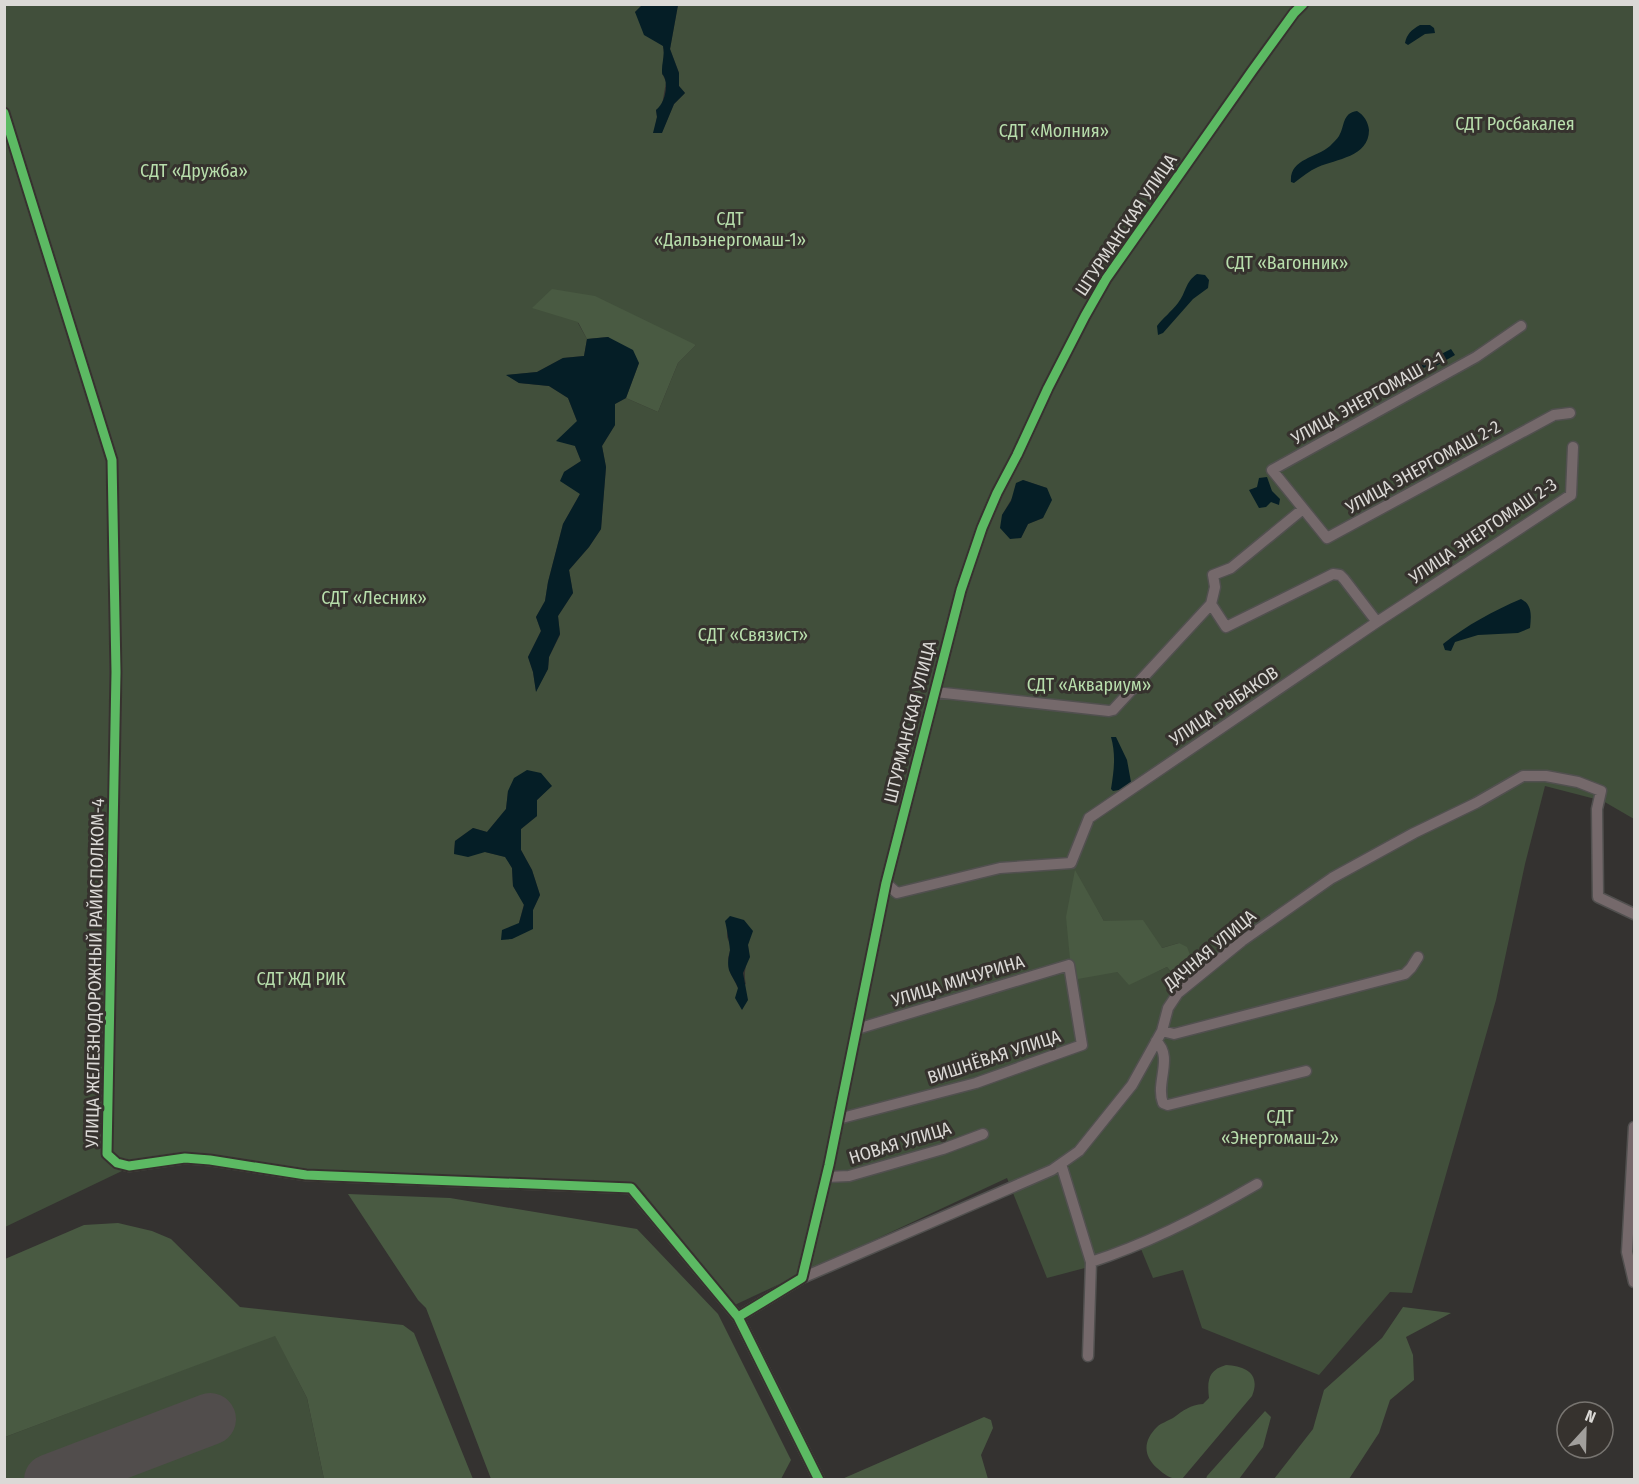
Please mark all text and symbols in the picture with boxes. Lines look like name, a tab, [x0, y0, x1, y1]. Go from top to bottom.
park label: СДТ Росбакалея	[1455, 113, 1575, 135]
park label: СДТ «Молния»	[999, 120, 1109, 142]
street label: ШТУРМАНСКАЯ УЛИЦА	[1070, 149, 1182, 300]
park label: СДТ «Дружба»	[140, 160, 248, 182]
park label: СДТ «Дальэнергомаш-1»	[654, 208, 806, 251]
park label: СДТ «Вагонник»	[1226, 252, 1348, 274]
street label: УЛИЦА ЭНЕРГОМАШ 2-1	[1287, 347, 1449, 450]
street label: УЛИЦА ЭНЕРГОМАШ 2-2	[1341, 415, 1504, 519]
street label: УЛИЦА ЭНЕРГОМАШ 2-3	[1404, 473, 1561, 589]
park label: СДТ «Лесник»	[321, 587, 427, 609]
park label: СДТ «Связист»	[698, 624, 808, 646]
street label: ШТУРМАНСКАЯ УЛИЦА	[879, 638, 941, 805]
street label: УЛИЦА РЫБАКОВ	[1165, 661, 1283, 751]
park label: СДТ «Аквариум»	[1027, 674, 1151, 696]
street label: УЛИЦА ЖЕЛЕЗНОДОРОЖНЫЙ РАЙИСПОЛКОМ-4	[81, 798, 109, 1149]
street label: ДАЧНАЯ УЛИЦА	[1159, 905, 1261, 996]
street label: УЛИЦА МИЧУРИНА	[888, 950, 1027, 1012]
park label: СДТ ЖД РИК	[256, 968, 346, 990]
street label: ВИШНЁВАЯ УЛИЦА	[925, 1025, 1064, 1089]
park label: СДТ «Энергомаш-2»	[1221, 1106, 1339, 1149]
street label: НОВАЯ УЛИЦА	[846, 1117, 954, 1169]
north arrow	[1555, 1400, 1615, 1460]
text: N	[1582, 1406, 1598, 1427]

